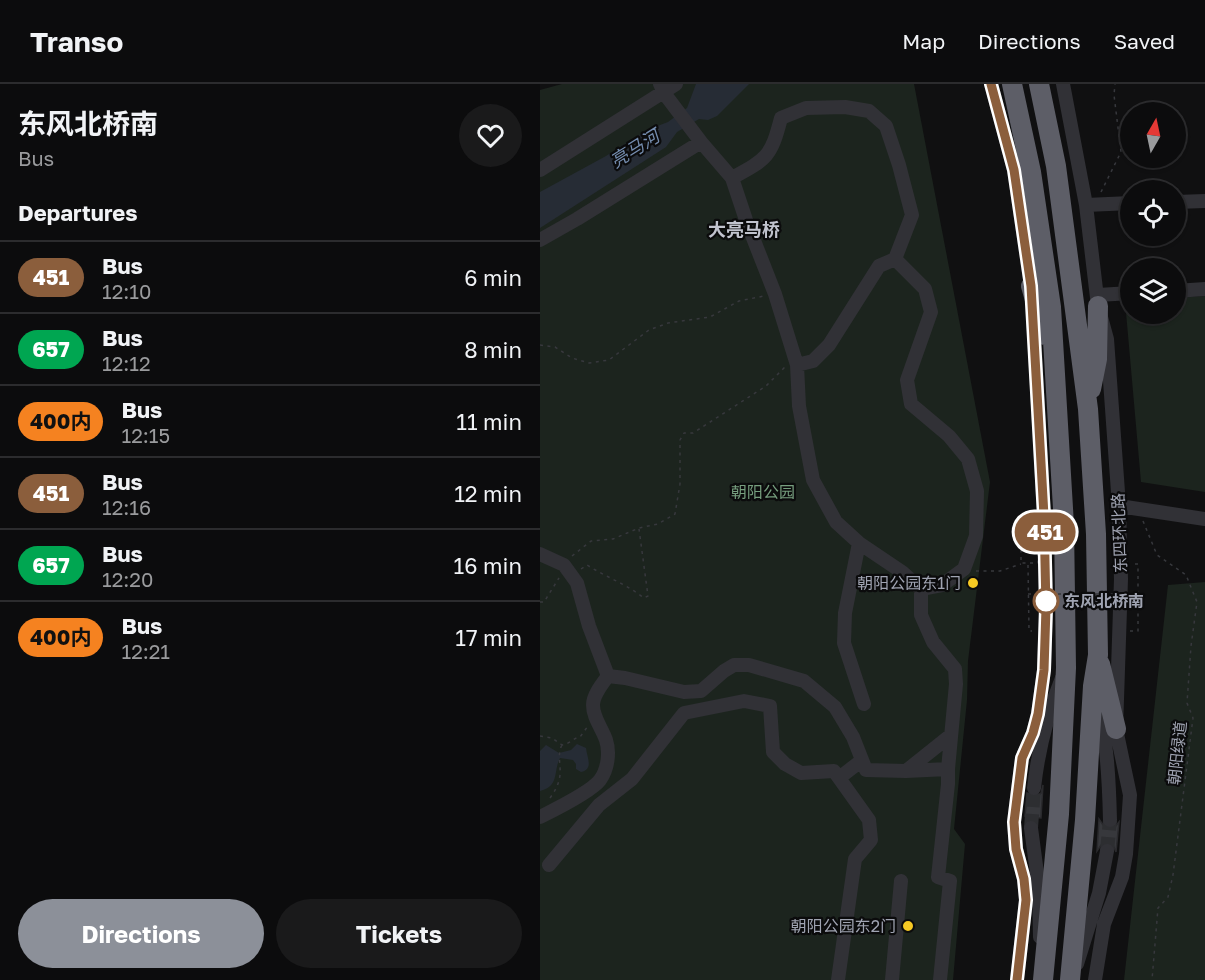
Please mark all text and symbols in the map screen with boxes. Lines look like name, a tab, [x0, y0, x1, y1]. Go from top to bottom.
text: Transo	[30, 25, 123, 58]
text: Map	[902, 28, 945, 54]
text: Directions	[978, 28, 1081, 54]
text: Saved	[1114, 28, 1175, 54]
north arrow	[1120, 102, 1186, 168]
map controls	[1120, 102, 1186, 324]
button: heart	[459, 104, 522, 167]
text: 东风北桥南	[18, 107, 158, 140]
water label: 亮马河	[606, 123, 666, 172]
text: Bus	[18, 146, 54, 170]
button: locate	[1120, 180, 1186, 246]
text: Departures	[18, 199, 137, 226]
district label: 大亮马桥	[708, 218, 780, 240]
text: Bus	[102, 252, 143, 279]
button: layers	[1120, 258, 1186, 324]
text: 451	[33, 264, 69, 290]
text: 6 min	[464, 264, 522, 291]
text: 12:10	[102, 279, 151, 303]
text: Bus	[102, 324, 143, 351]
text: 657	[32, 336, 70, 362]
text: 8 min	[464, 336, 522, 363]
text: 12:12	[102, 351, 151, 375]
text: Bus	[121, 396, 162, 423]
text: 400内	[30, 408, 91, 434]
text: 11 min	[456, 408, 522, 435]
text: 12:15	[121, 423, 170, 447]
text: Bus	[102, 468, 143, 495]
text: 451	[33, 480, 69, 506]
text: 12 min	[454, 480, 522, 507]
park label: 朝阳公园	[731, 482, 795, 502]
street label: 东四环北路	[1108, 493, 1130, 573]
text: 12:16	[102, 495, 151, 519]
line badge: 451	[1010, 512, 1080, 552]
text: 451	[1027, 519, 1063, 545]
text: Bus	[102, 540, 143, 567]
text: 657	[32, 552, 70, 578]
text: 16 min	[454, 552, 522, 579]
text: 12:20	[102, 567, 153, 591]
place label: 朝阳公园东1门	[857, 573, 961, 593]
marker: 朝阳公园东1门	[966, 576, 980, 590]
marker: 东风北桥南	[1033, 588, 1059, 614]
place label: 东风北桥南	[1064, 591, 1144, 611]
text: Bus	[121, 612, 162, 639]
text: 400内	[30, 624, 91, 650]
text: 17 min	[455, 624, 522, 651]
text: 12:21	[121, 639, 170, 663]
street label: 朝阳绿道	[1164, 720, 1190, 786]
button: Directions	[18, 899, 264, 968]
button: Tickets	[276, 899, 522, 968]
place label: 朝阳公园东2门	[791, 916, 896, 936]
marker: 朝阳公园东2门	[901, 919, 915, 933]

